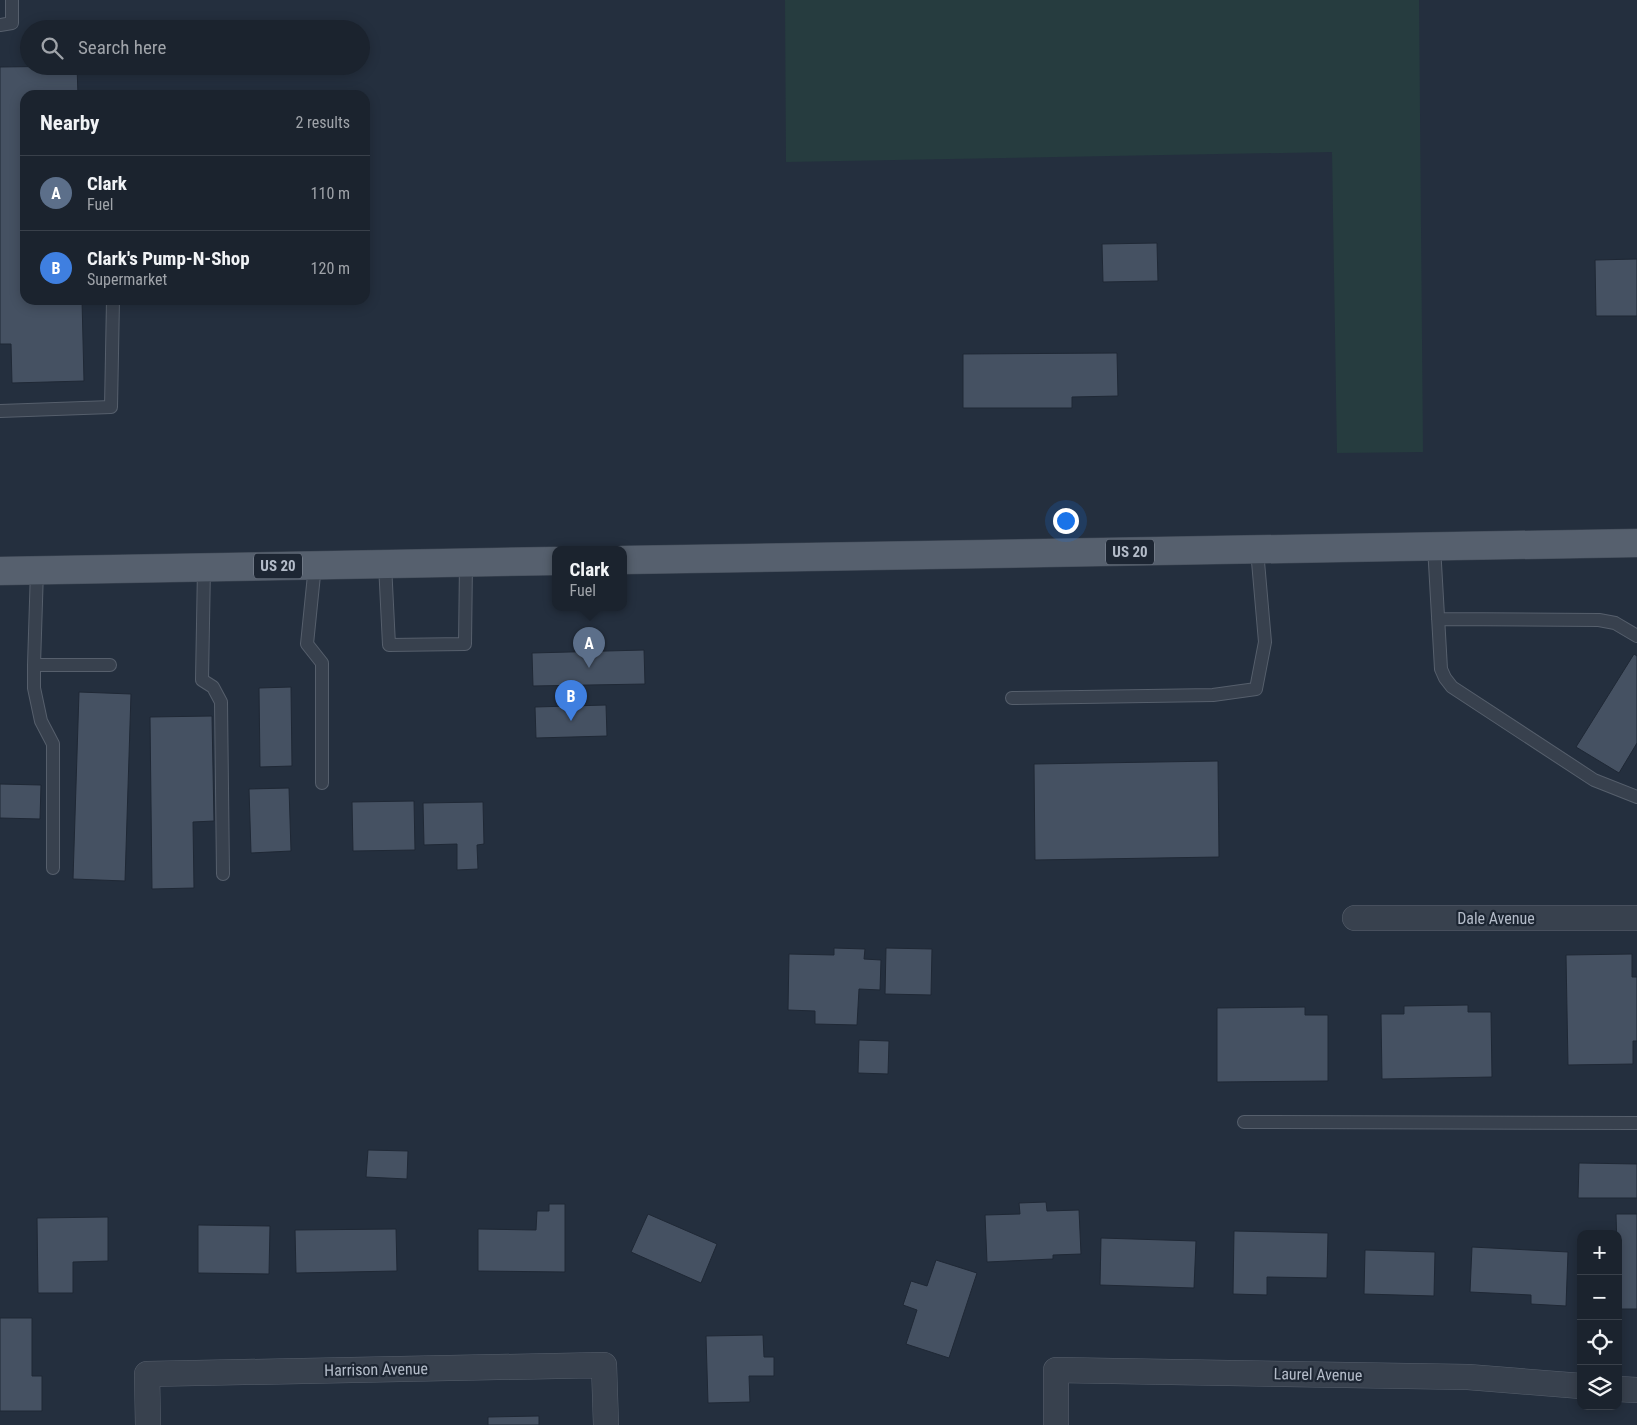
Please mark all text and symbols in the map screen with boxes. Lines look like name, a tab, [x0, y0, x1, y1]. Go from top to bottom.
search box	[20, 20, 370, 75]
icon: search	[38, 34, 66, 62]
text: Search here	[78, 36, 166, 59]
text: Nearby	[40, 111, 99, 135]
text: 2 results	[295, 113, 350, 132]
text: Clark	[87, 172, 127, 195]
text: A	[51, 184, 61, 203]
text: 110 m	[311, 184, 350, 203]
text: Fuel	[87, 195, 113, 214]
text: Clark's Pump-N-Shop	[87, 247, 250, 270]
text: B	[52, 259, 60, 278]
text: 120 m	[311, 259, 350, 278]
text: Supermarket	[87, 270, 167, 289]
your location	[1053, 508, 1079, 534]
road number: US 20	[1106, 540, 1154, 564]
popup	[552, 546, 627, 611]
road number: US 20	[254, 554, 302, 578]
text: Clark	[570, 558, 609, 581]
text: Fuel	[570, 581, 596, 600]
pin: A	[573, 627, 605, 668]
pin: B	[555, 680, 587, 721]
street label: Dale Avenue	[1457, 909, 1535, 928]
map controls	[1577, 1230, 1622, 1410]
button: +	[1577, 1230, 1622, 1275]
button: −	[1577, 1275, 1622, 1320]
button: locate	[1577, 1320, 1622, 1365]
street label: Harrison Avenue	[324, 1359, 428, 1380]
street label: Laurel Avenue	[1274, 1364, 1362, 1385]
button: layers	[1577, 1365, 1622, 1410]

